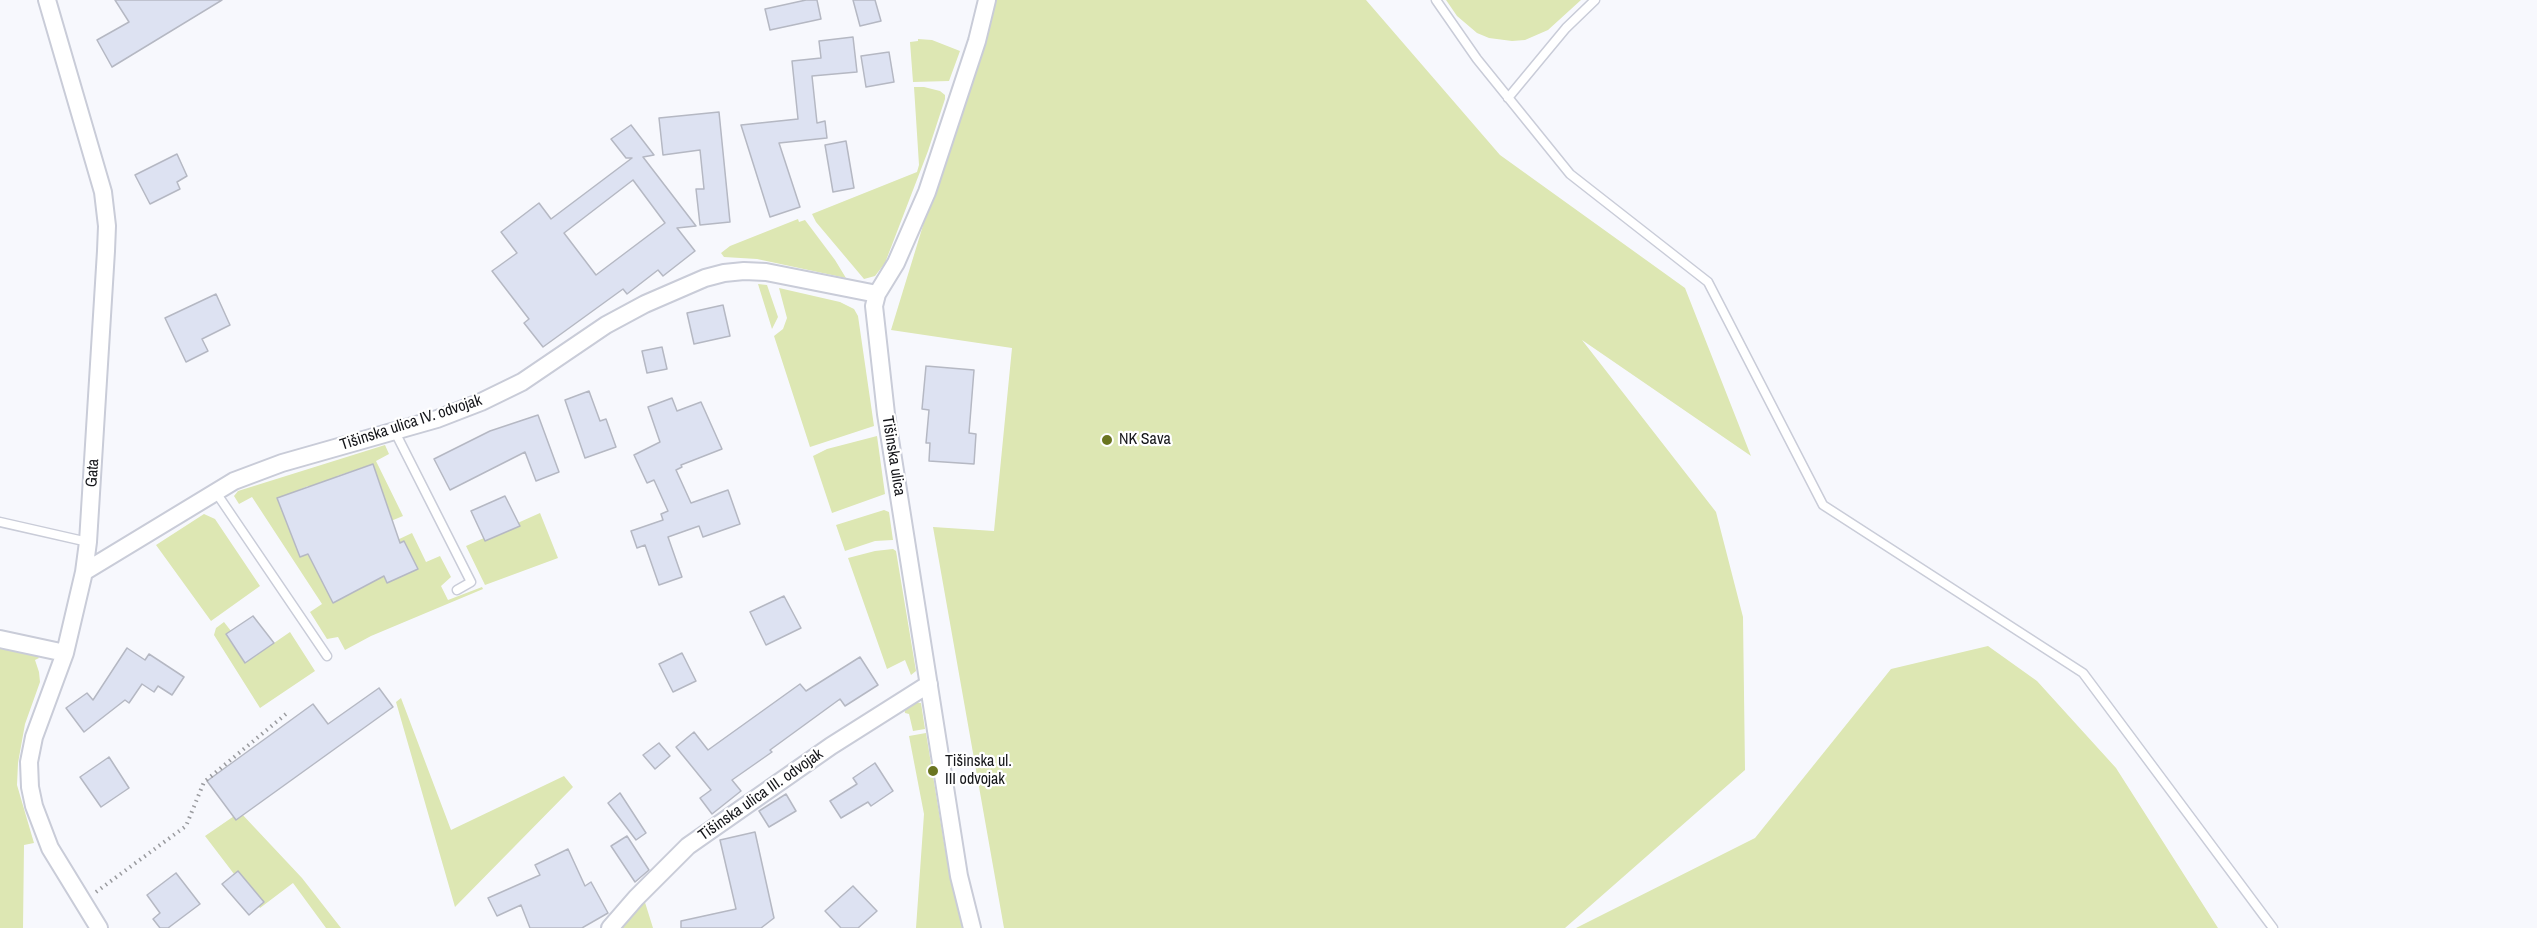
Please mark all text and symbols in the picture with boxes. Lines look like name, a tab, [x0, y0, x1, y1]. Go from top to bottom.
street label: Tišinska ulica IV. odvojak	[338, 391, 484, 455]
street label: Tišinska ulica	[877, 415, 909, 497]
place label: NK Sava	[1119, 430, 1171, 450]
marker: NK Sava	[1100, 433, 1114, 447]
street label: Gata	[82, 458, 104, 488]
street label: Tišinska ulica III. odvojak	[695, 745, 827, 845]
place label: Tišinska ul. III odvojak	[945, 752, 1012, 790]
marker: Tišinska ul. III odvojak	[926, 764, 940, 778]

